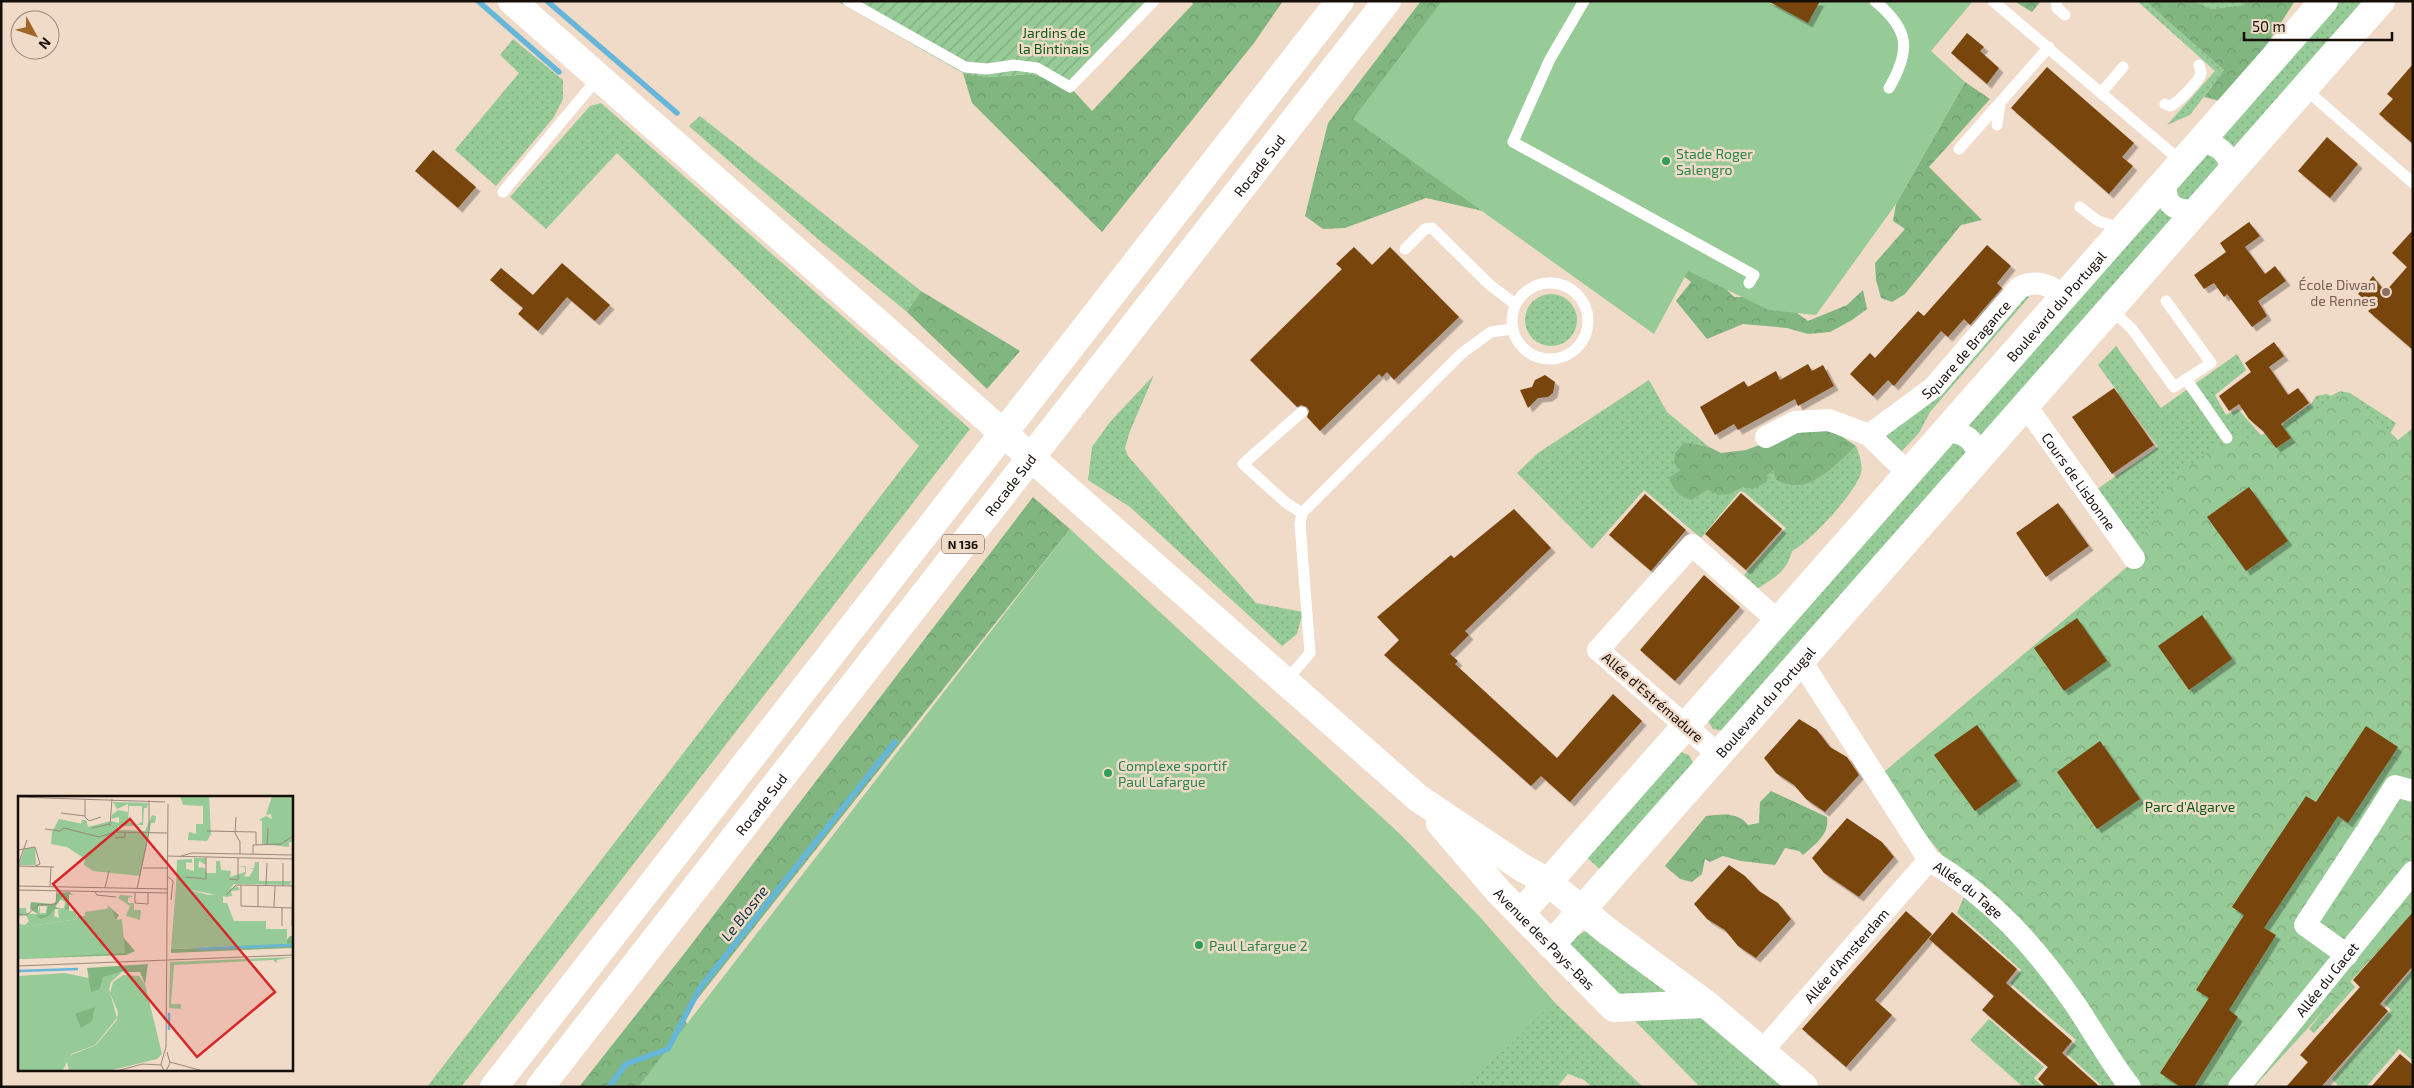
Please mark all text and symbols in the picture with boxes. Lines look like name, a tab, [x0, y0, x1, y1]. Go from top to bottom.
north arrow	[10, 10, 60, 60]
scale bar	[2244, 10, 2392, 42]
text: 50 m	[2252, 17, 2286, 35]
park label: Jardins de la Bintinais	[1019, 24, 1089, 57]
text: N	[36, 34, 55, 53]
street label: Rocade Sud	[1230, 131, 1288, 199]
place label: Stade Roger Salengro	[1676, 145, 1753, 178]
marker: Stade Roger Salengro	[1660, 155, 1672, 167]
street label: Boulevard du Portugal	[2002, 246, 2109, 365]
place label: École Diwan de Rennes	[2299, 276, 2376, 309]
marker: École Diwan de Rennes	[2380, 286, 2392, 298]
street label: Square de Bragance	[1918, 296, 2014, 402]
street label: Cours de Lisbonne	[2039, 429, 2120, 533]
street label: Rocade Sud	[981, 450, 1039, 519]
road number: N 136	[942, 534, 984, 554]
street label: Boulevard du Portugal	[1712, 642, 1819, 761]
street label: Allée d'Estrémadure	[1599, 649, 1707, 745]
place label: Complexe sportif Paul Lafargue	[1118, 757, 1227, 790]
marker: Complexe sportif Paul Lafargue	[1102, 767, 1114, 779]
street label: Rocade Sud	[731, 770, 790, 838]
inset map	[18, 796, 292, 1070]
park label: Parc d'Algarve	[2145, 798, 2235, 815]
street label: Allée du Tage	[1931, 857, 2007, 922]
water label: Le Blosne	[717, 882, 771, 944]
street label: Avenue des Pays-Bas	[1491, 884, 1599, 993]
street label: Allée d'Amsterdam	[1800, 904, 1892, 1006]
place label: Paul Lafargue 2	[1209, 937, 1308, 954]
street label: Allée du Gacet	[2291, 938, 2362, 1019]
marker: Paul Lafargue 2	[1193, 939, 1205, 951]

